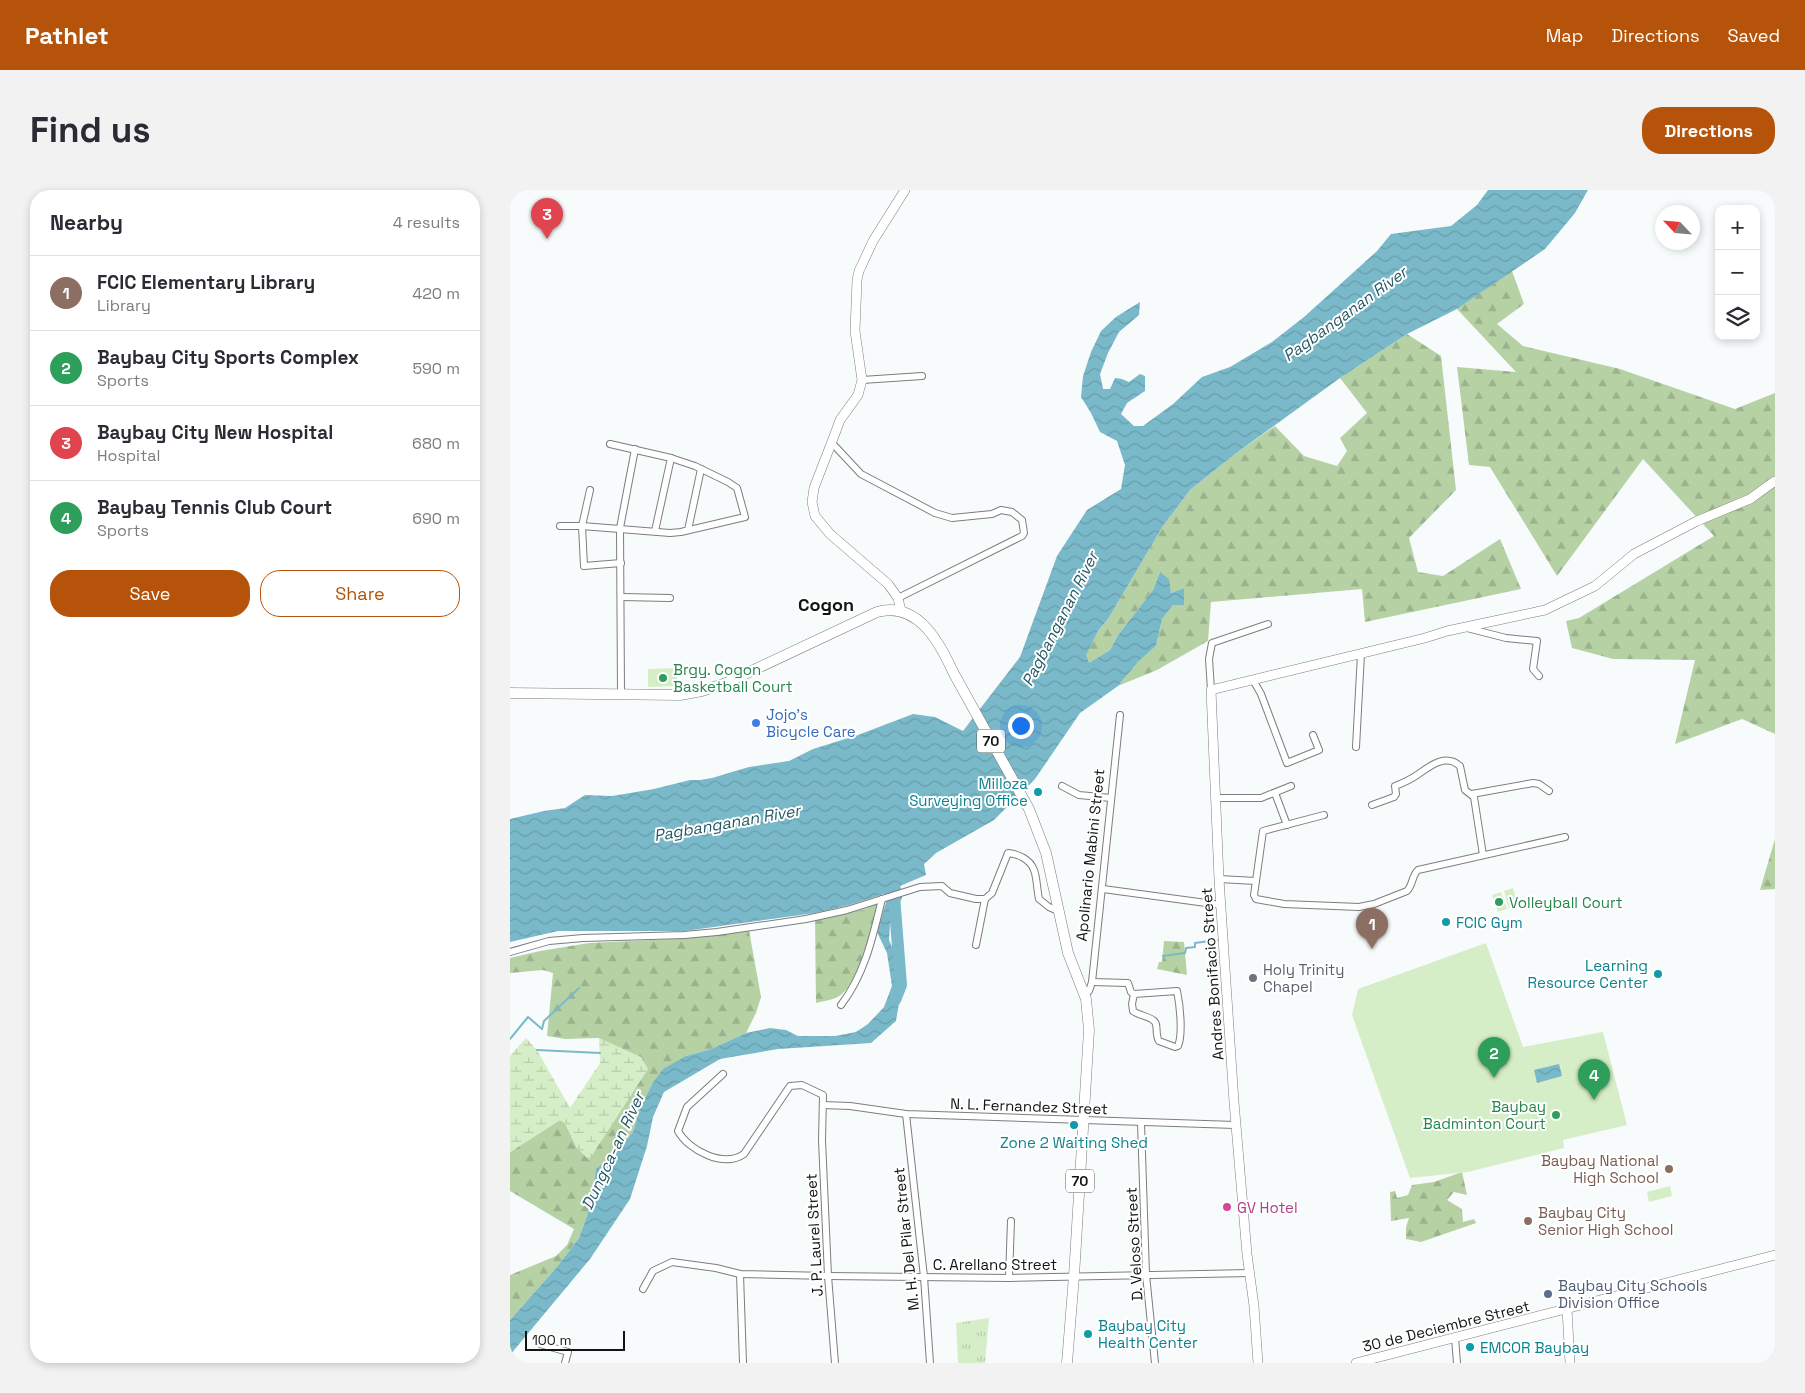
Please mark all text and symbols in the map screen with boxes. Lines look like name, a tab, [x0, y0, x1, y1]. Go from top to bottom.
text: Pathlet	[25, 20, 109, 51]
text: Map	[1546, 24, 1583, 47]
text: Directions	[1611, 24, 1700, 47]
text: Saved	[1728, 24, 1780, 47]
button: Directions	[1642, 107, 1775, 154]
text: Find us	[30, 108, 151, 152]
pin: 3	[531, 198, 563, 239]
north arrow	[1655, 205, 1700, 250]
map controls	[1715, 205, 1760, 340]
button: +	[1715, 205, 1760, 250]
text: Nearby	[50, 209, 123, 236]
text: 4 results	[393, 212, 460, 233]
button: −	[1715, 250, 1760, 295]
water label: Pagbanganan River	[1279, 261, 1413, 366]
text: FCIC Elementary Library	[97, 270, 315, 295]
text: 1	[62, 283, 70, 304]
text: 420 m	[412, 283, 460, 304]
text: Library	[97, 295, 151, 316]
button: layers	[1715, 295, 1760, 340]
text: Baybay City Sports Complex	[97, 345, 359, 370]
text: 2	[61, 358, 71, 379]
text: 590 m	[412, 358, 460, 379]
text: Sports	[97, 370, 149, 391]
text: Baybay City New Hospital	[97, 420, 333, 445]
text: 3	[61, 433, 71, 454]
text: 680 m	[412, 433, 460, 454]
text: Hospital	[97, 445, 160, 466]
text: Baybay Tennis Club Court	[97, 495, 332, 520]
text: 4	[61, 508, 71, 529]
text: 690 m	[412, 508, 460, 529]
text: Sports	[97, 520, 149, 541]
water label: Pagbanganan River	[1017, 546, 1104, 690]
button: Save	[50, 570, 250, 617]
button: Share	[260, 570, 460, 617]
district label: Cogon	[798, 593, 854, 616]
place label: Brgy. Cogon Basketball Court	[673, 660, 793, 696]
marker: Brgy. Cogon Basketball Court	[657, 672, 669, 684]
place label: Jojo's Bicycle Care	[766, 705, 856, 741]
your location	[1008, 713, 1034, 739]
marker: Jojo's Bicycle Care	[750, 717, 762, 729]
road number: 70	[977, 730, 1005, 752]
street label: Apolinario Mabini Street	[1071, 768, 1109, 942]
place label: Milloza Surveying Office	[909, 774, 1028, 810]
marker: Milloza Surveying Office	[1032, 786, 1044, 798]
water label: Pagbanganan River	[652, 799, 804, 846]
street label: Andres Bonifacio Street	[1196, 887, 1228, 1061]
place label: Volleyball Court	[1509, 893, 1623, 912]
marker: Volleyball Court	[1493, 896, 1505, 908]
pin: 1	[1356, 908, 1388, 949]
place label: FCIC Gym	[1456, 913, 1523, 932]
marker: FCIC Gym	[1440, 916, 1452, 928]
place label: Learning Resource Center	[1528, 956, 1648, 992]
place label: Holy Trinity Chapel	[1263, 960, 1344, 996]
marker: Learning Resource Center	[1652, 968, 1664, 980]
marker: Holy Trinity Chapel	[1247, 972, 1259, 984]
pin: 2	[1478, 1037, 1510, 1078]
pin: 4	[1578, 1059, 1610, 1100]
water label: Dungca-an River	[577, 1087, 650, 1213]
street label: N. L. Fernandez Street	[950, 1094, 1108, 1118]
place label: Baybay Badminton Court	[1423, 1097, 1546, 1133]
marker: Baybay Badminton Court	[1550, 1109, 1562, 1121]
marker: Zone 2 Waiting Shed	[1068, 1119, 1080, 1131]
place label: Zone 2 Waiting Shed	[1000, 1133, 1148, 1152]
place label: Baybay National High School	[1541, 1151, 1659, 1187]
marker: Baybay National High School	[1663, 1163, 1675, 1175]
street label: M. H. Del Pilar Street	[889, 1166, 923, 1312]
road number: 70	[1066, 1169, 1094, 1192]
street label: J. P. Laurel Street	[801, 1173, 827, 1297]
street label: D. Veloso Street	[1122, 1186, 1146, 1301]
place label: GV Hotel	[1237, 1198, 1298, 1217]
marker: GV Hotel	[1221, 1201, 1233, 1213]
place label: Baybay City Senior High School	[1538, 1203, 1674, 1239]
marker: Baybay City Senior High School	[1522, 1215, 1534, 1227]
street label: C. Arellano Street	[933, 1255, 1057, 1274]
place label: Baybay City Schools Division Office	[1558, 1276, 1707, 1312]
marker: Baybay City Schools Division Office	[1542, 1288, 1554, 1300]
street label: 30 de Deciembre Street	[1360, 1296, 1532, 1356]
place label: Baybay City Health Center	[1098, 1316, 1198, 1352]
scale bar	[525, 1328, 625, 1351]
marker: Baybay City Health Center	[1082, 1328, 1094, 1340]
text: 100 m	[532, 1331, 571, 1349]
place label: EMCOR Baybay	[1480, 1338, 1589, 1357]
marker: EMCOR Baybay	[1464, 1341, 1476, 1353]

